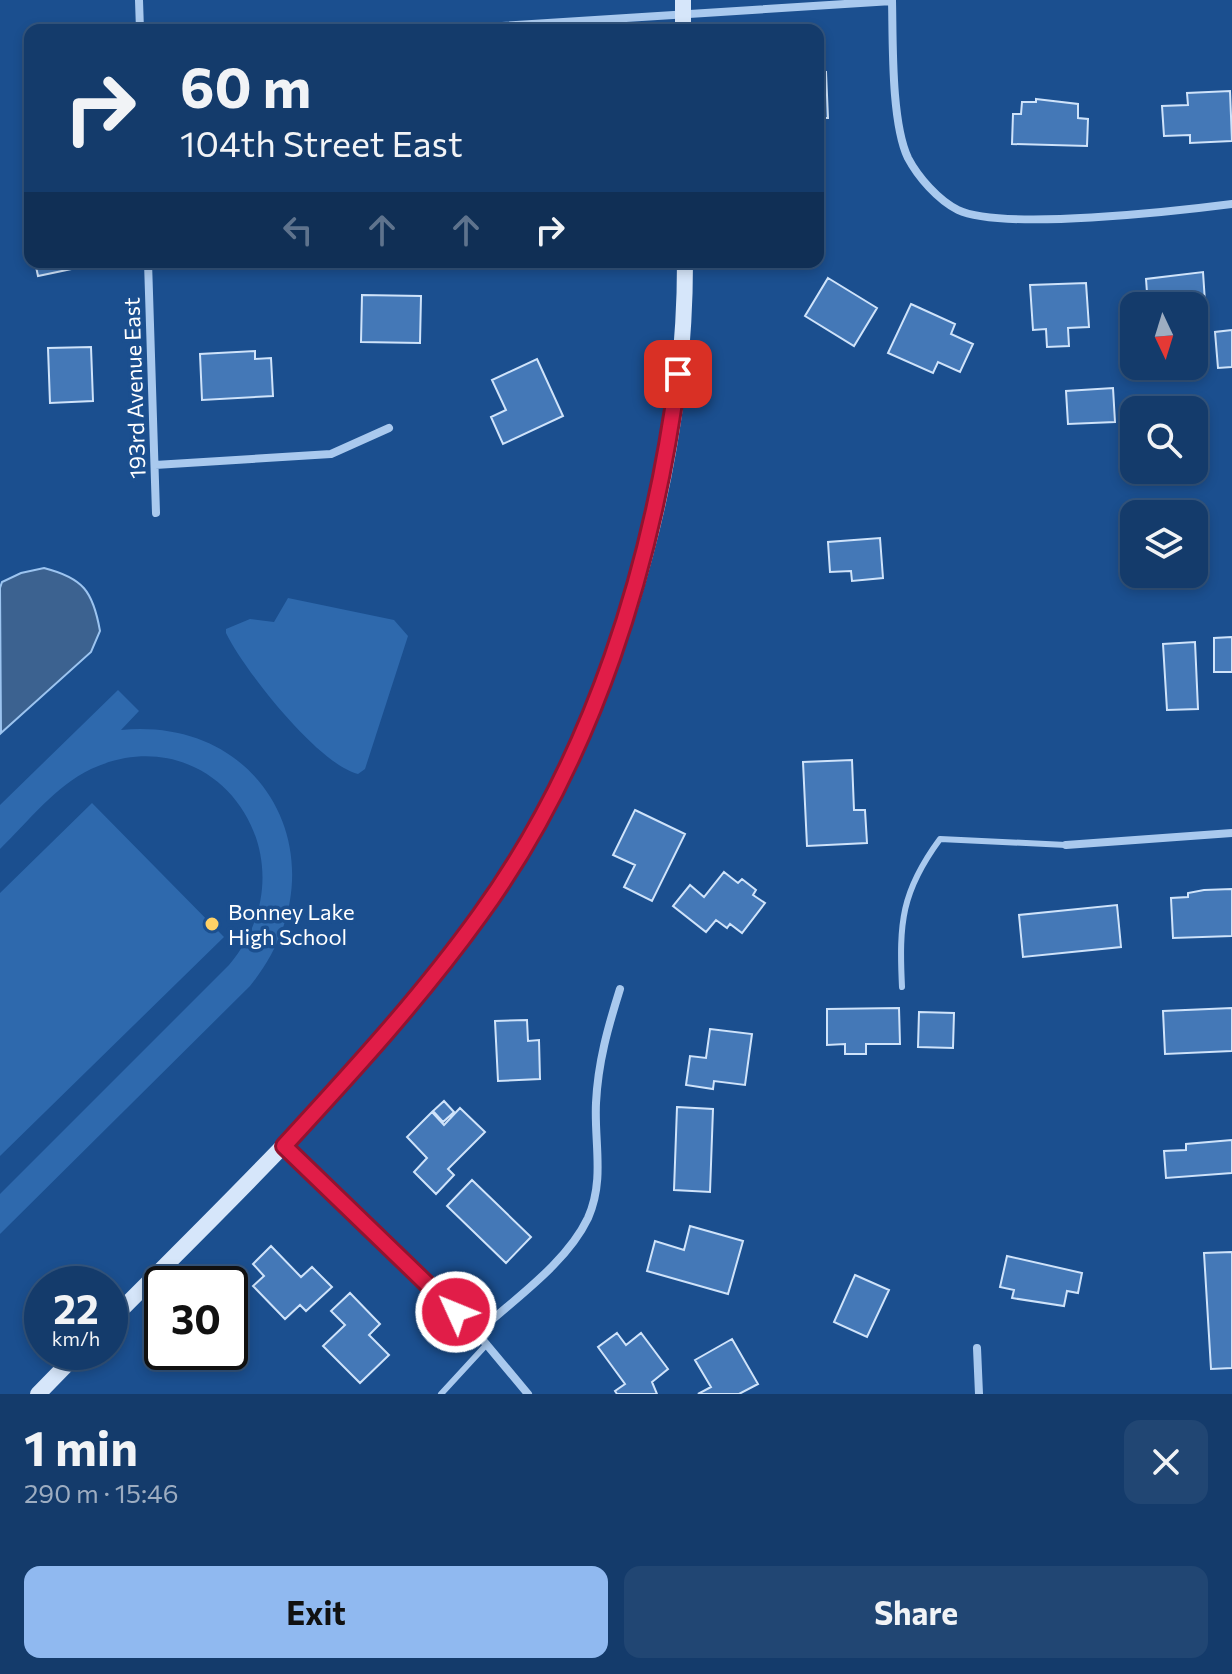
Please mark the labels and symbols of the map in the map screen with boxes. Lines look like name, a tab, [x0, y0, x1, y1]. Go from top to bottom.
north arrow	[1120, 292, 1208, 380]
street label: 193rd Avenue East	[117, 297, 151, 479]
pin	[644, 340, 712, 408]
place label: Bonney Lake High School	[228, 898, 355, 950]
marker: Bonney Lake High School	[203, 915, 221, 933]
speed limit sign: 30	[144, 1266, 248, 1370]
position arrow	[414, 1270, 498, 1354]

